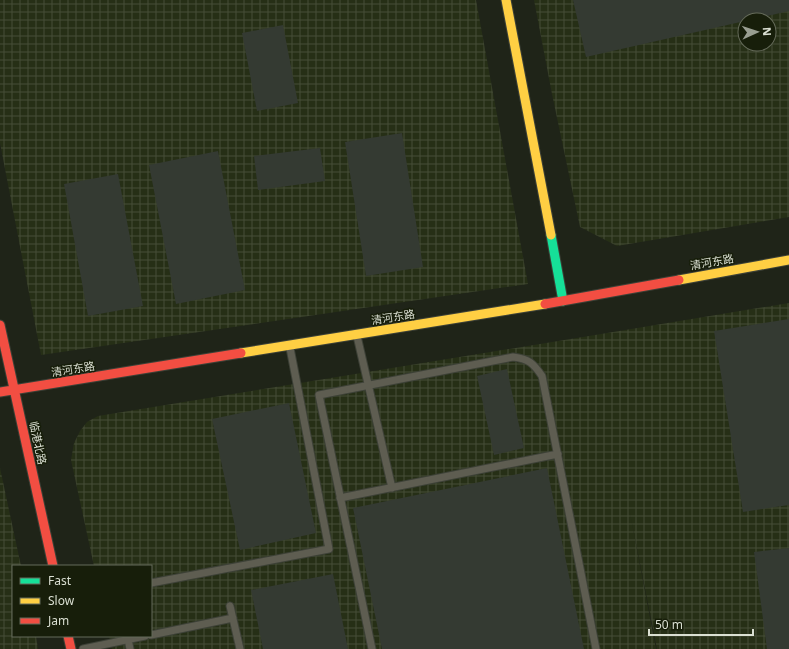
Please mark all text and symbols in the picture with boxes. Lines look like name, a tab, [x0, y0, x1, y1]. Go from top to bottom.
north arrow	[737, 12, 777, 52]
text: N	[760, 27, 775, 36]
street label: 清河东路	[689, 250, 735, 273]
street label: 清河东路	[370, 306, 416, 327]
street label: 清河东路	[50, 358, 96, 379]
street label: 临港北路	[27, 420, 50, 466]
legend	[12, 565, 152, 637]
text: Fast	[48, 572, 72, 589]
text: Slow	[48, 592, 75, 609]
scale bar	[649, 611, 753, 637]
text: Jam	[47, 612, 69, 629]
text: 50 m	[655, 616, 683, 633]

